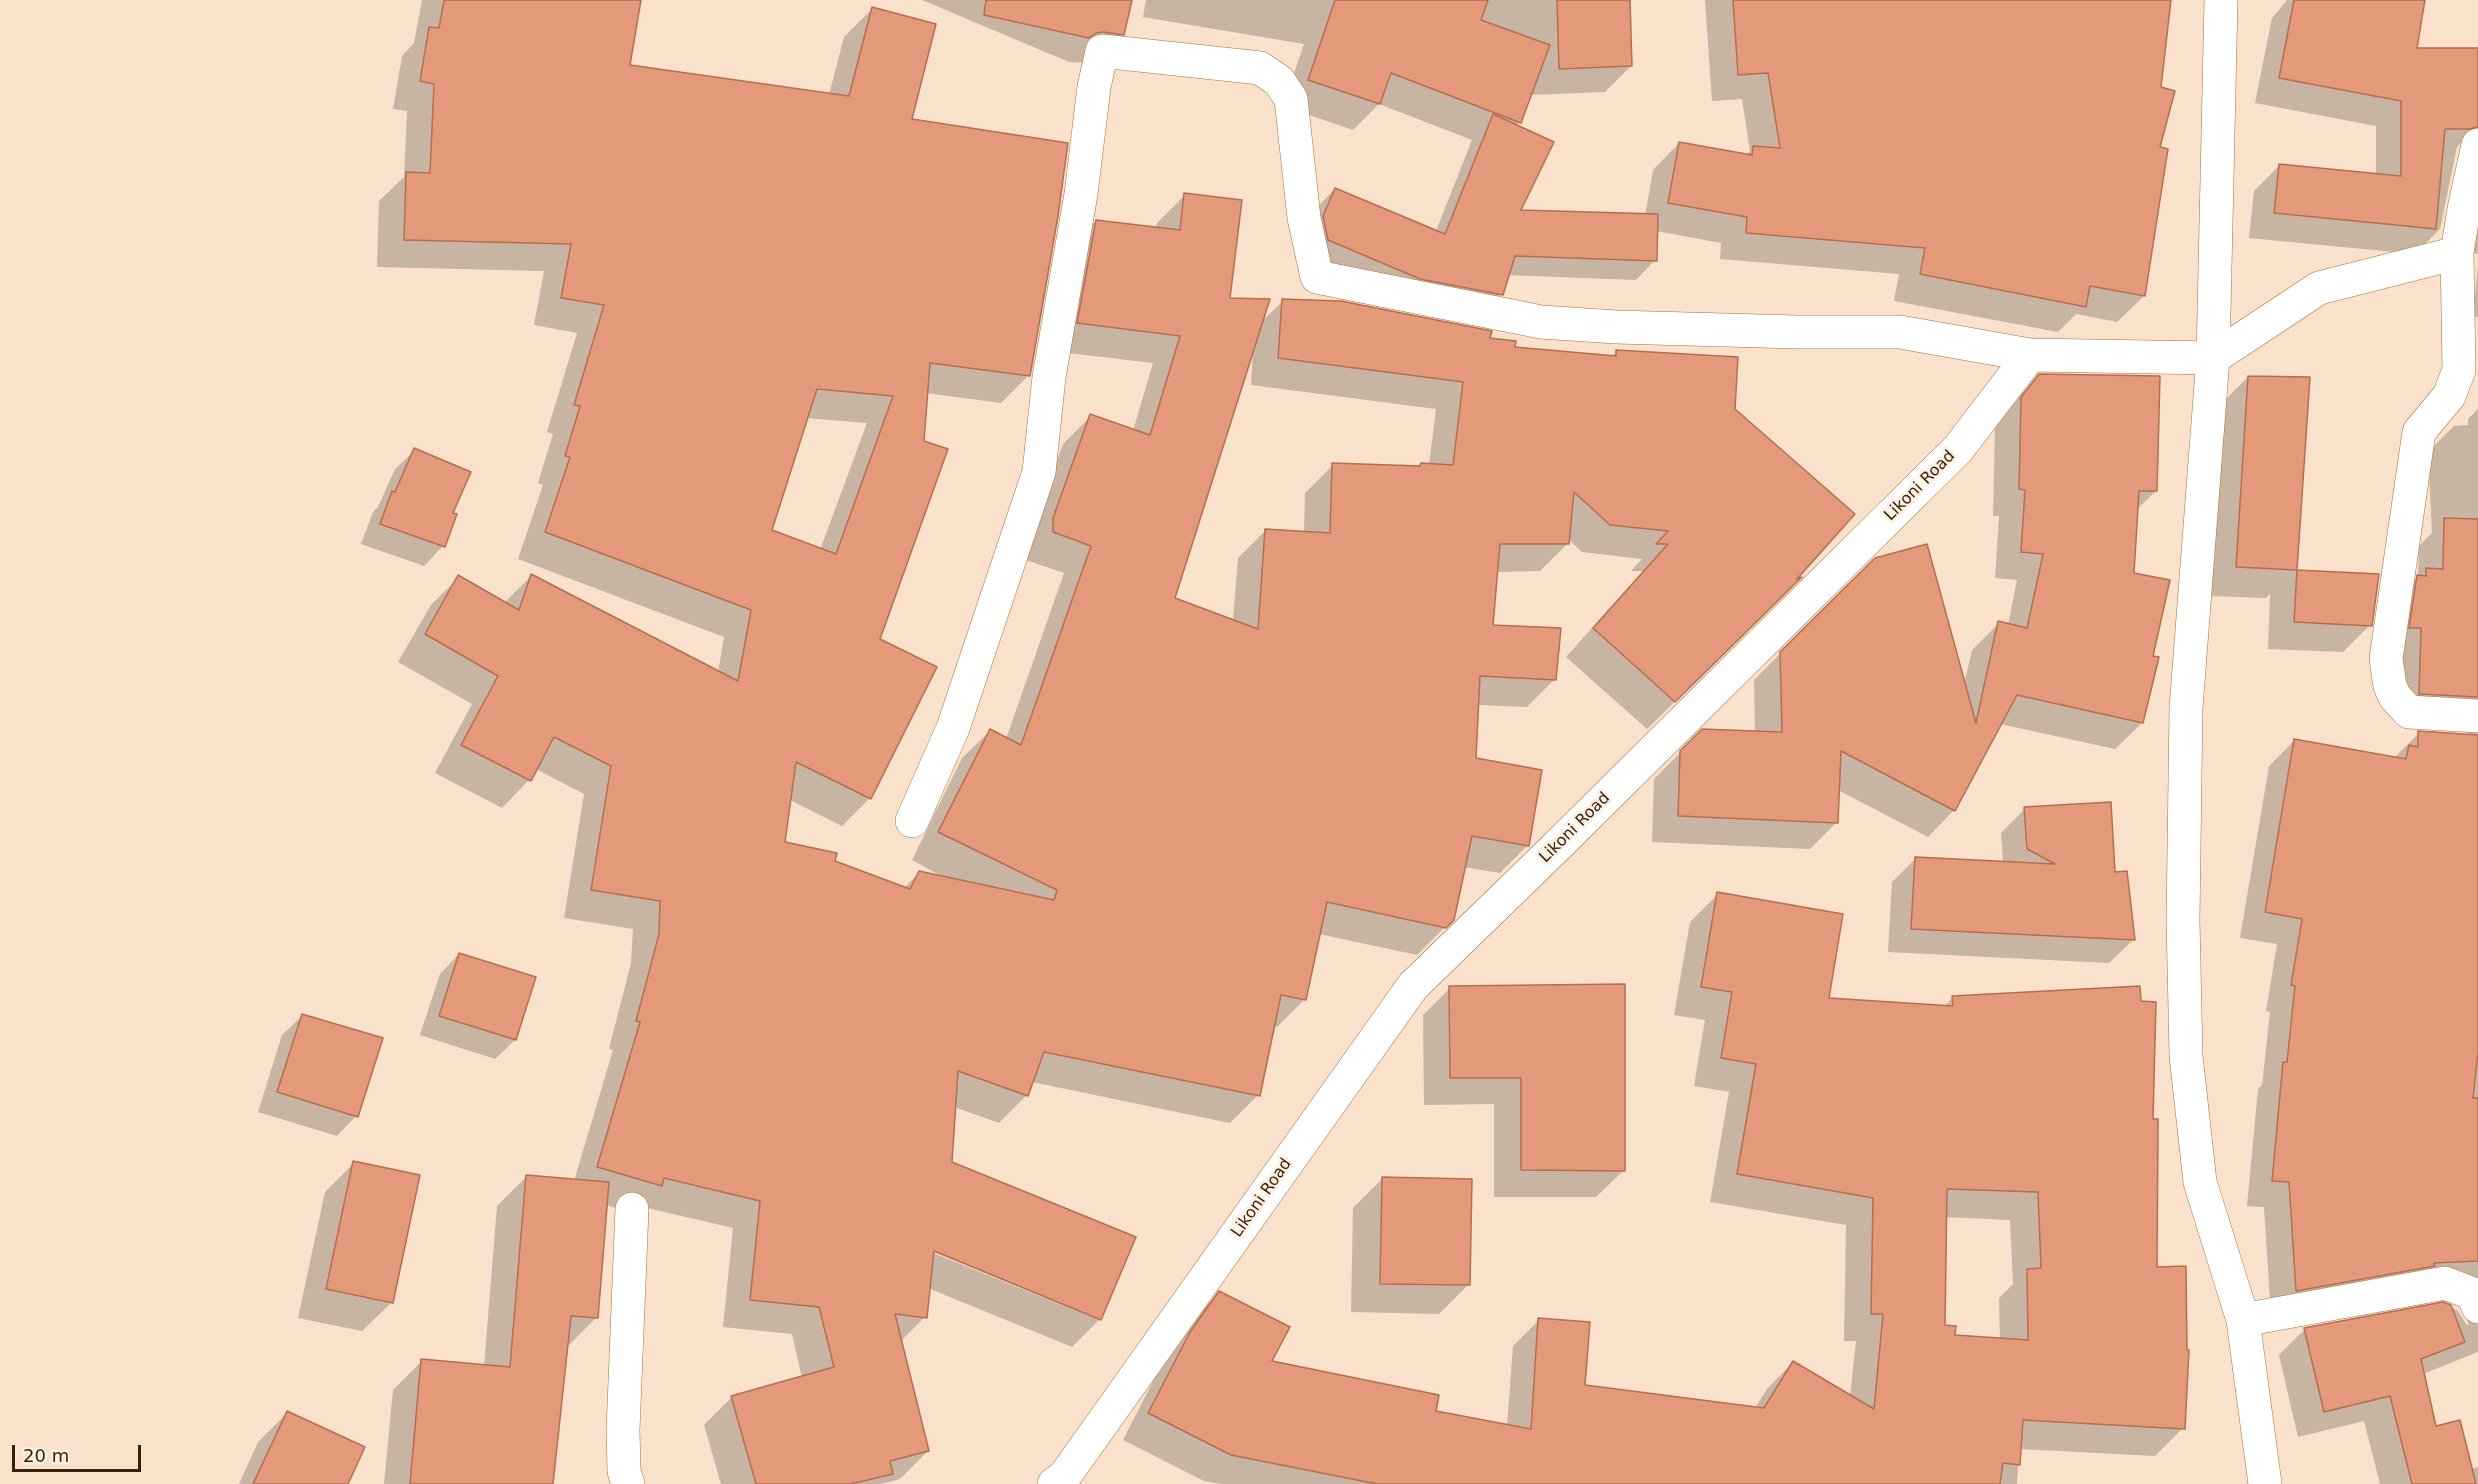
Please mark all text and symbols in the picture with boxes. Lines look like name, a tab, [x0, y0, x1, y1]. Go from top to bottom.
street label: Likoni Road	[1881, 447, 1959, 525]
street label: Likoni Road	[1536, 789, 1614, 867]
street label: Likoni Road	[1228, 1155, 1296, 1241]
scale bar	[15, 1433, 144, 1471]
text: 20 m	[23, 1445, 69, 1466]

